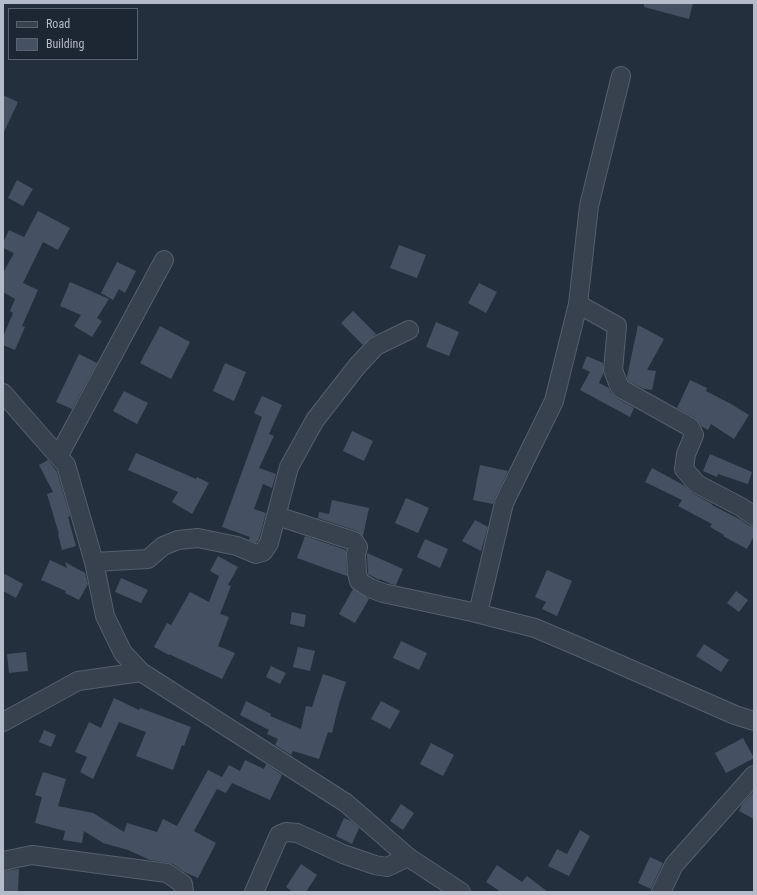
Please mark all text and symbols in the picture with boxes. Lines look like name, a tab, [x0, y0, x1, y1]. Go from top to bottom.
legend	[8, 8, 138, 60]
text: Road	[46, 17, 70, 31]
text: Building	[46, 37, 84, 51]

